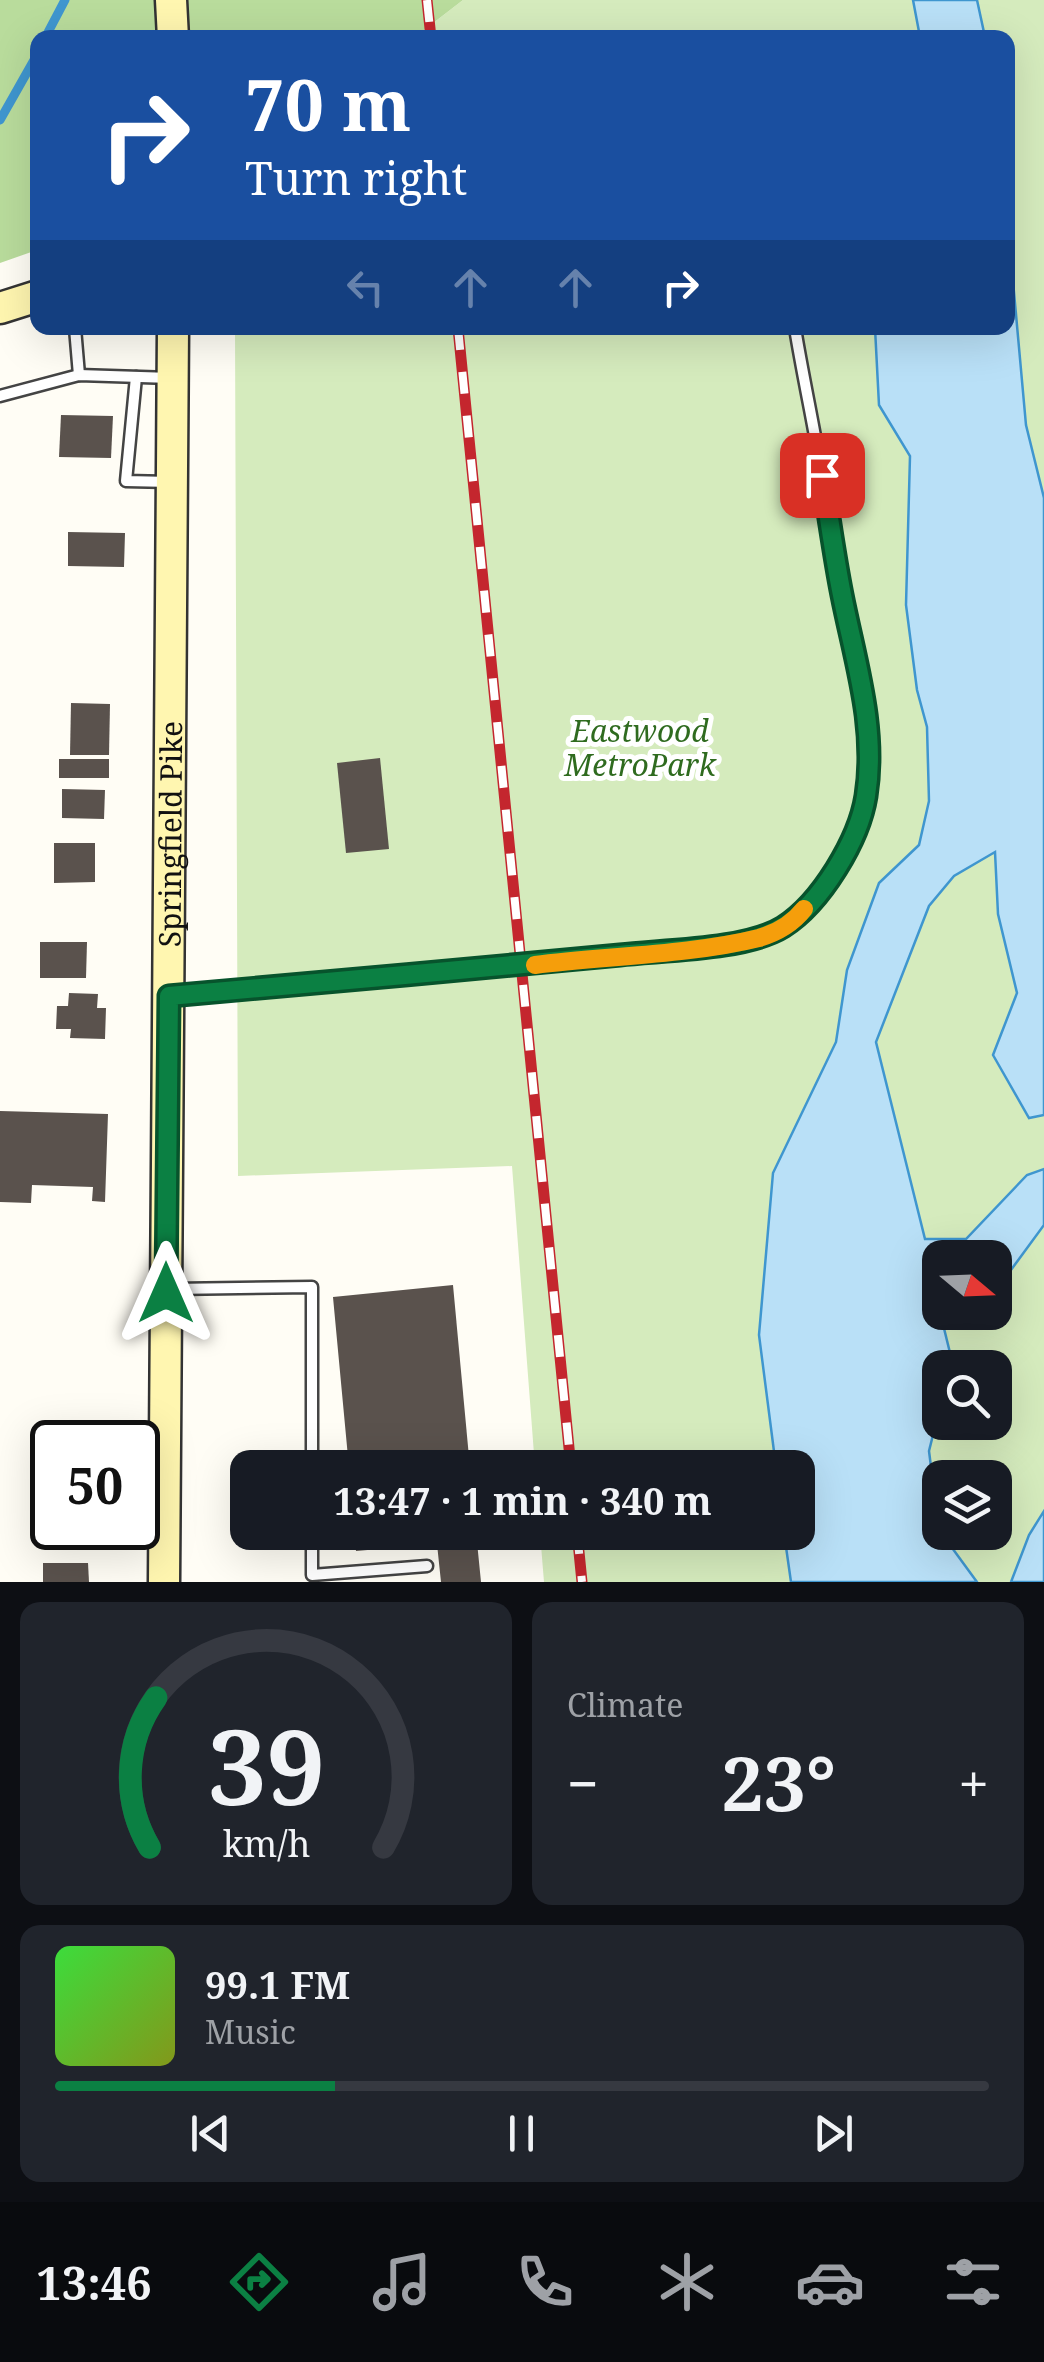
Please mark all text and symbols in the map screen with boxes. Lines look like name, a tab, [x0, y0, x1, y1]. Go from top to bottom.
text: 70 m	[245, 56, 411, 152]
icon: right	[80, 70, 210, 200]
text: Turn right	[245, 147, 467, 208]
icon: left	[338, 260, 393, 315]
icon: ahead	[443, 260, 498, 315]
icon: ahead	[548, 260, 603, 315]
icon: right	[653, 260, 708, 315]
pin	[780, 433, 865, 518]
icon: arrive	[795, 448, 850, 503]
park label: Eastwood MetroPark	[563, 710, 717, 785]
street label: Springfield Pike	[148, 721, 191, 947]
north arrow	[922, 1240, 1012, 1330]
map controls	[922, 1240, 1012, 1550]
position arrow	[114, 1241, 218, 1345]
button: search	[922, 1350, 1012, 1440]
speed limit sign: 50	[30, 1420, 160, 1550]
button: layers	[922, 1460, 1012, 1550]
text: 13:47 · 1 min · 340 m	[333, 1474, 712, 1526]
text: Climate	[567, 1683, 683, 1726]
text: 39	[207, 1694, 325, 1835]
text: 23°	[721, 1731, 836, 1833]
text: −	[567, 1745, 599, 1820]
text: +	[958, 1745, 989, 1820]
text: km/h	[222, 1819, 310, 1867]
text: 99.1 FM	[205, 1958, 350, 2010]
text: Music	[205, 2010, 296, 2053]
icon: previous	[183, 2106, 238, 2161]
icon: pause	[494, 2106, 549, 2161]
icon: next	[806, 2106, 861, 2161]
icon: directions	[224, 2247, 294, 2317]
icon: music	[367, 2247, 437, 2317]
icon: phone	[510, 2247, 580, 2317]
icon: climate	[652, 2247, 722, 2317]
icon: car	[795, 2247, 865, 2317]
icon: filters	[938, 2247, 1008, 2317]
text: 13:46	[36, 2252, 152, 2313]

